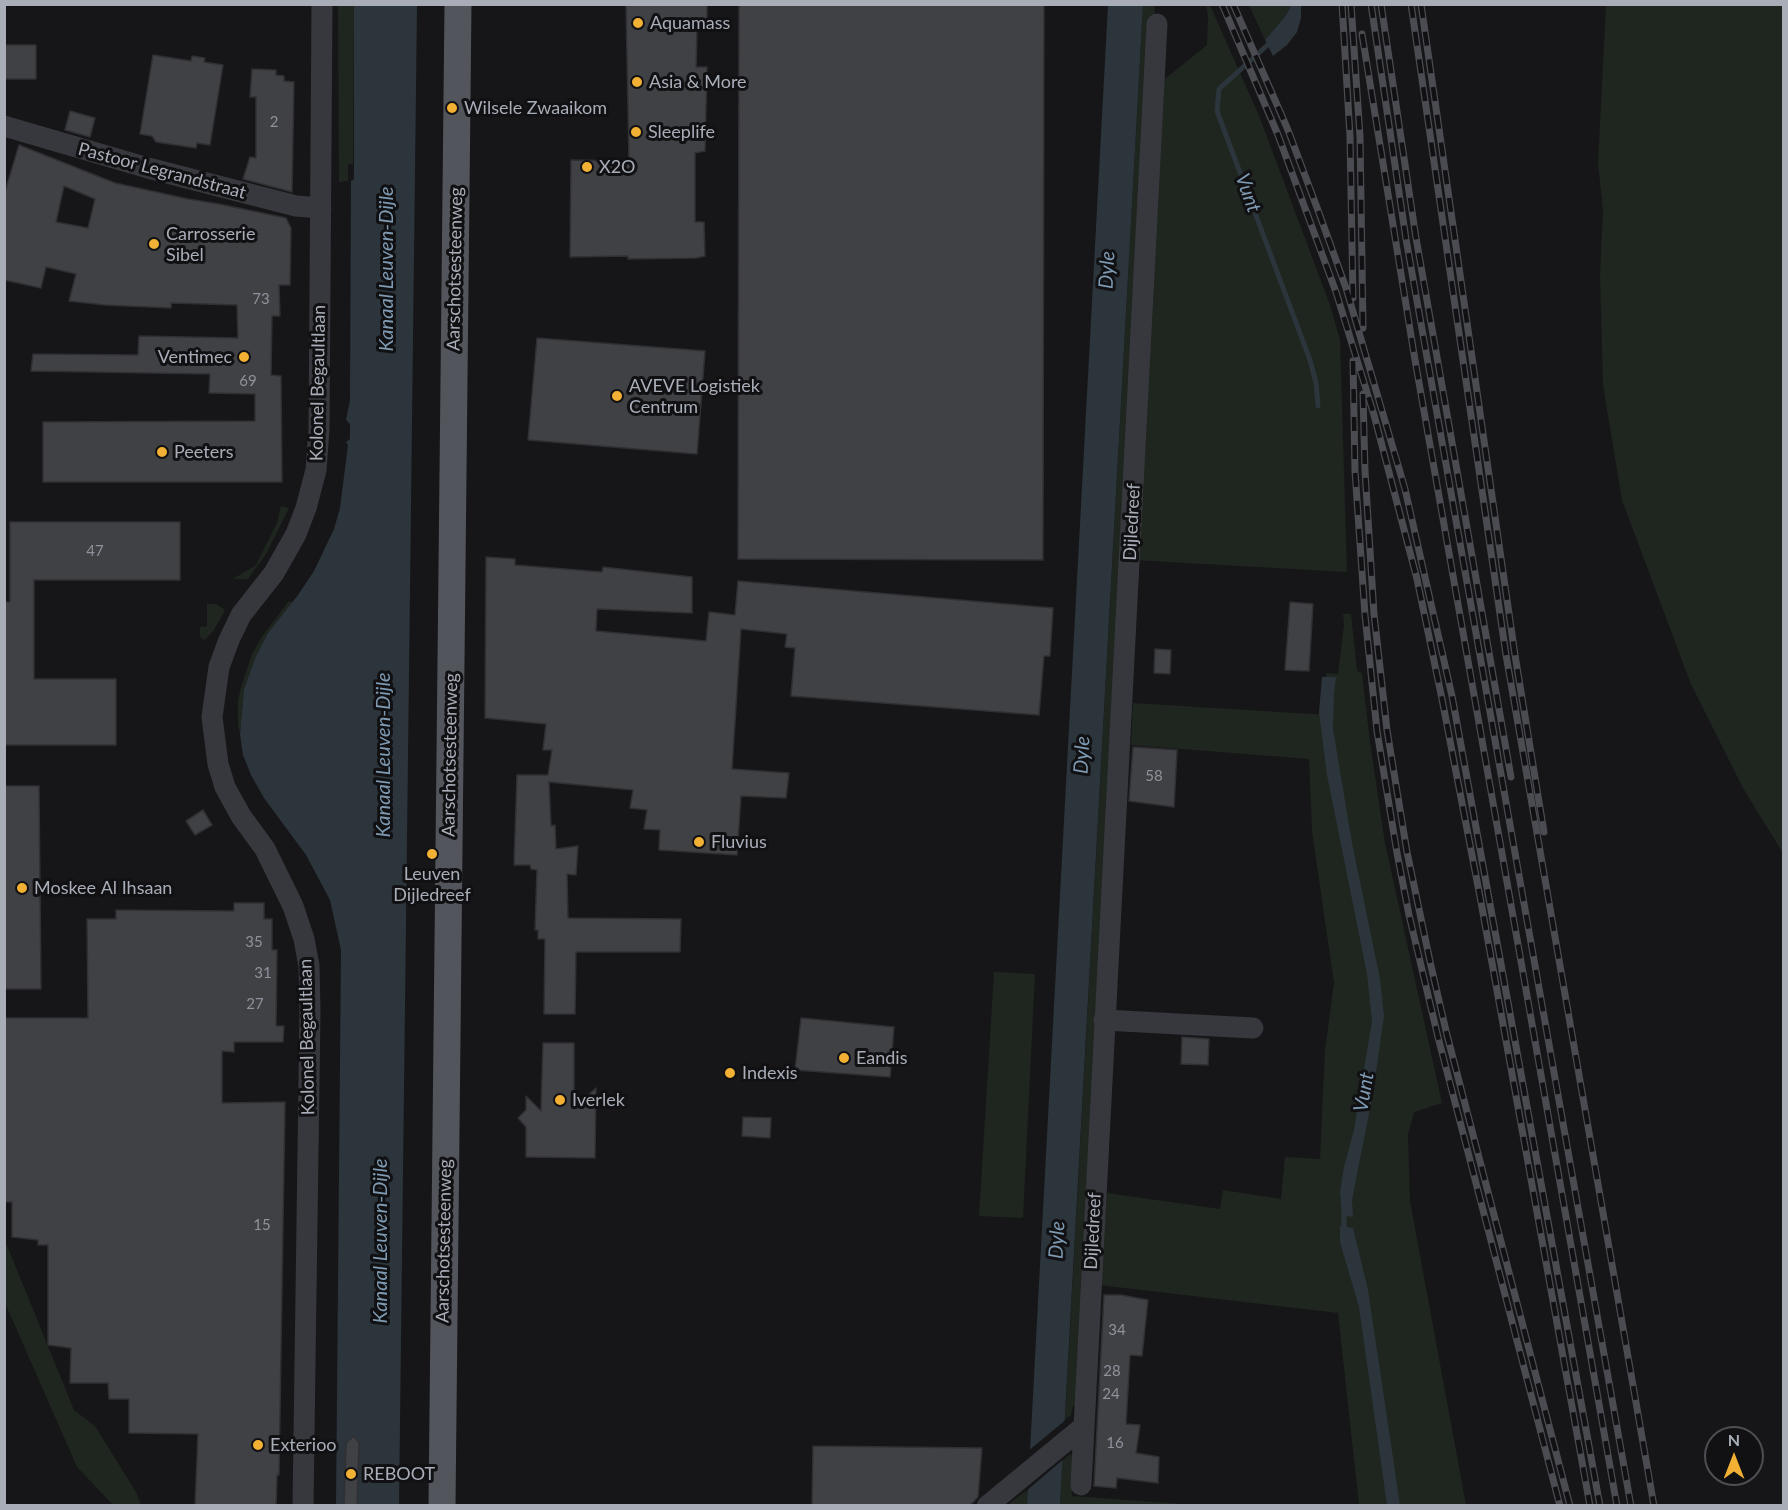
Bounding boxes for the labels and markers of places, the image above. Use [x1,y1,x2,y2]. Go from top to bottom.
place label: Aquamass [650,12,730,34]
marker: Aquamass [631,16,645,30]
place label: Asia & More [649,71,747,93]
marker: Asia & More [630,75,644,89]
place label: Wilsele Zwaaikom [464,97,607,119]
marker: Wilsele Zwaaikom [445,101,459,115]
place label: Sleeplife [648,121,715,143]
marker: Sleeplife [629,125,643,139]
place label: X2O [599,156,636,178]
marker: X2O [580,160,594,174]
place label: Carrosserie Sibel [166,223,255,266]
marker: Carrosserie Sibel [147,237,161,251]
place label: Ventimec [158,346,232,368]
marker: Ventimec [237,350,251,364]
place label: AVEVE Logistiek Centrum [629,375,760,418]
marker: AVEVE Logistiek Centrum [610,389,624,403]
place label: Peeters [174,441,233,463]
marker: Peeters [155,445,169,459]
place label: Fluvius [711,831,767,853]
marker: Fluvius [692,835,706,849]
marker: Leuven Dijledreef [425,847,439,861]
place label: Leuven Dijledreef [393,863,471,906]
place label: Moskee Al Ihsaan [34,877,172,899]
marker: Moskee Al Ihsaan [15,881,29,895]
place label: Eandis [856,1047,907,1069]
marker: Eandis [837,1051,851,1065]
place label: Indexis [742,1062,797,1084]
marker: Indexis [723,1066,737,1080]
place label: Iverlek [572,1089,625,1111]
marker: Iverlek [553,1093,567,1107]
place label: Exterioo [270,1434,337,1456]
marker: Exterioo [251,1438,265,1452]
place label: REBOOT [363,1463,435,1485]
marker: REBOOT [344,1467,358,1481]

